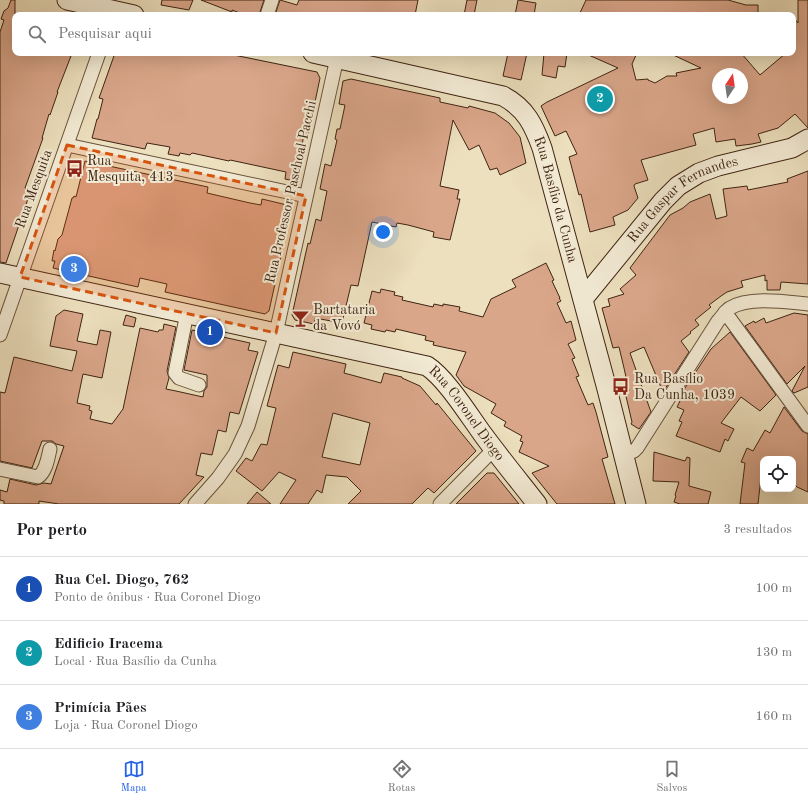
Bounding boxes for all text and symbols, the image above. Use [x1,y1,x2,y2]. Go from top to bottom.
search box [12,12,796,56]
icon: search [26,23,48,45]
text: Pesquisar aqui [58,27,152,42]
north arrow [712,68,748,104]
pin: 2 [587,84,613,114]
street label: Rua Professor Paschoal Pacchi [263,99,319,285]
street label: Rua Basílio da Cunha [531,134,580,264]
street label: Rua Mesquita [13,148,55,230]
place label: Rua Mesquita, 413 [87,154,174,184]
street label: Rua Gaspar Fernandes [625,154,739,245]
bus stop icon: Rua Mesquita, 413 [64,159,84,179]
your location [373,222,393,242]
pin: 3 [61,254,87,284]
place label: Bartataria da Vovó [313,303,375,333]
bar icon: Bartataria da Vovó [290,308,310,328]
pin: 1 [197,317,223,347]
street label: Rua Coronel Diogo [426,363,507,463]
place label: Rua Basílio Da Cunha, 1039 [634,372,735,402]
bus stop icon: Rua Basílio Da Cunha, 1039 [611,377,631,397]
map controls [760,456,796,492]
button: locate [760,456,796,492]
text: Por perto [16,522,87,539]
text: 3 resultados [724,523,792,536]
text: Rua Cel. Diogo, 762 [54,573,189,588]
text: 1 [25,582,33,595]
text: 100 m [755,582,792,595]
text: Ponto de ônibus · Rua Coronel Diogo [54,591,261,604]
text: Edificio Iracema [54,637,163,652]
text: 2 [25,646,33,659]
text: 130 m [755,646,792,659]
text: Local · Rua Basílio da Cunha [54,655,217,668]
text: Primícia Pães [54,701,146,716]
text: 3 [25,710,33,723]
text: 160 m [755,710,792,723]
text: Loja · Rua Coronel Diogo [54,719,198,732]
tab: Mapa [121,758,146,796]
tab: Rotas [388,758,415,796]
tab: Salvos [657,758,687,796]

